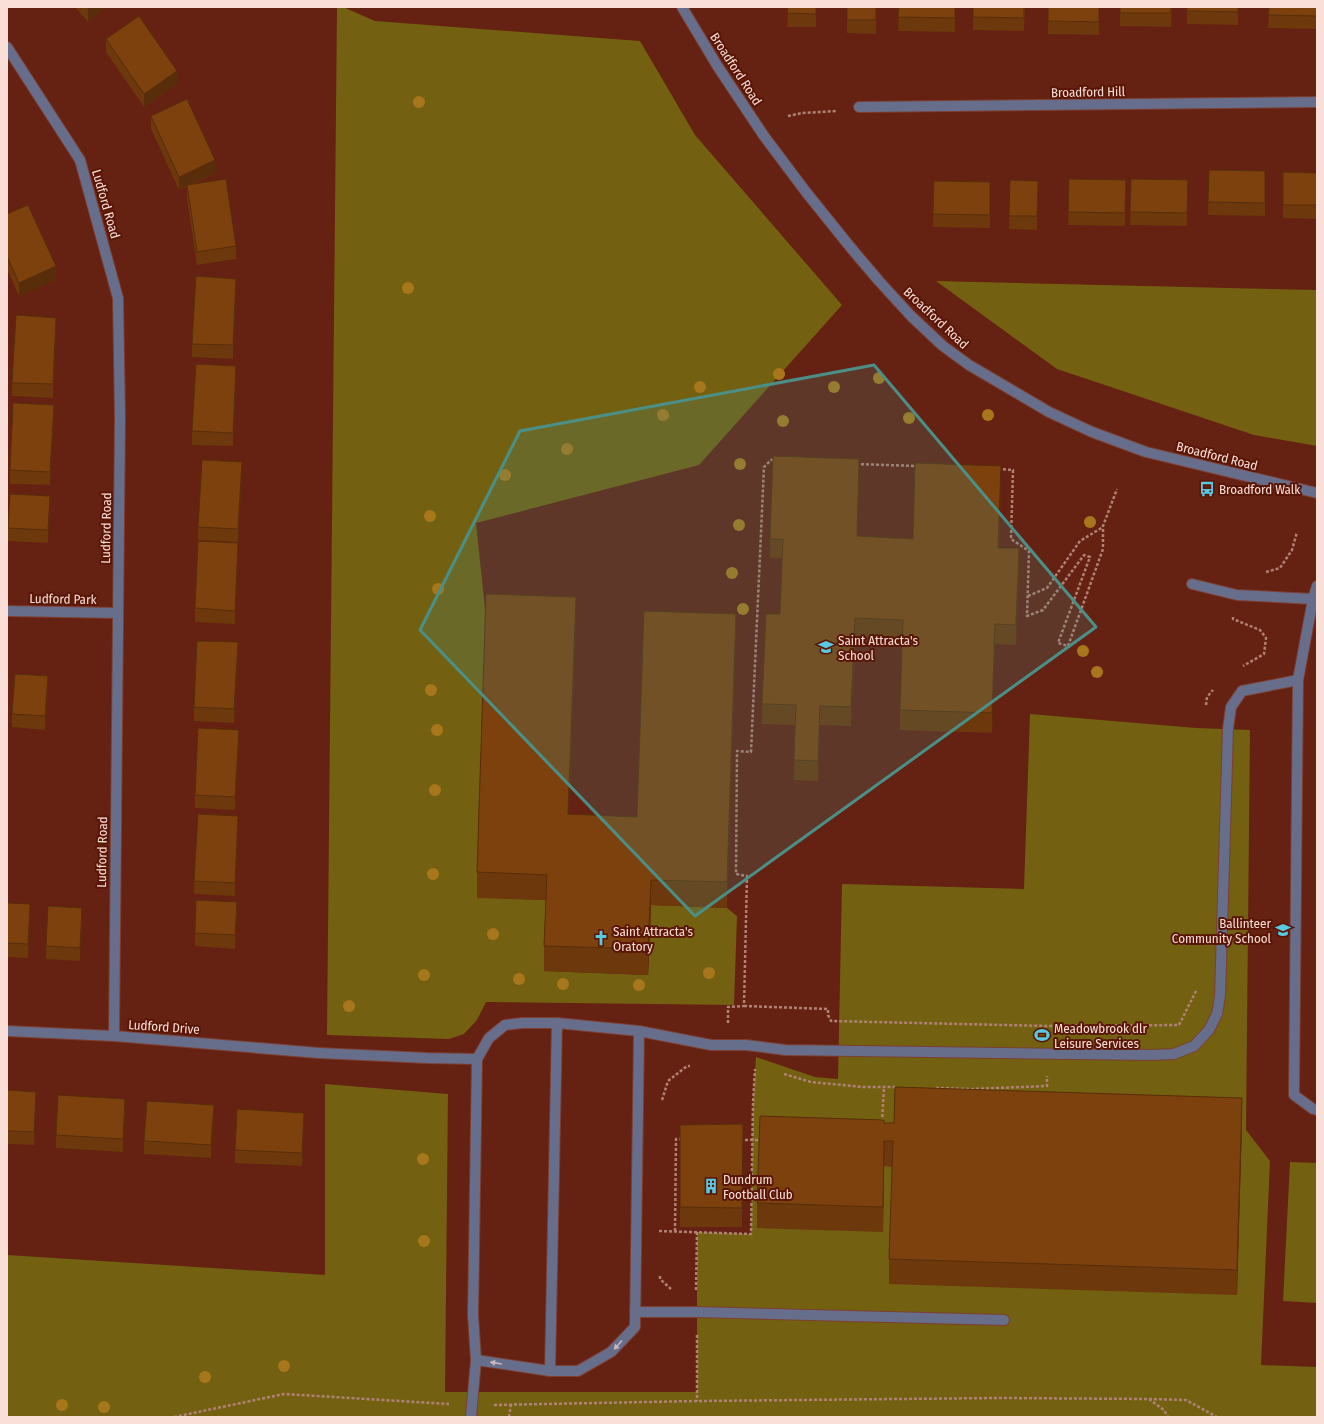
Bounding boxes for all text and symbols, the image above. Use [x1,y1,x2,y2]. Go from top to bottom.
street label: Broadford Road [707,30,765,108]
street label: Broadford Hill [1051,84,1126,100]
street label: Ludford Road [89,168,123,240]
street label: Broadford Road [900,284,972,352]
street label: Broadford Road [1175,439,1259,473]
bus stop icon: Broadford Walk [1198,480,1216,498]
place label: Broadford Walk [1219,482,1301,497]
street label: Ludford Road [98,492,114,564]
street label: Ludford Park [29,591,98,607]
place label: Saint Attracta's School [838,633,919,663]
school or university icon: Saint Attracta's School [817,638,835,656]
street label: Ludford Road [94,816,110,888]
place label: Ballinteer Community School [1172,916,1272,946]
school or university icon: Ballinteer Community School [1274,921,1292,939]
place label: Saint Attracta's Oratory [613,924,694,954]
church icon: Saint Attracta's Oratory [592,929,610,947]
street label: Ludford Drive [128,1017,200,1037]
place label: Meadowbrook dlr Leisure Services [1054,1021,1148,1051]
sports icon: Meadowbrook dlr Leisure Services [1033,1026,1051,1044]
place label: Dundrum Football Club [723,1172,793,1202]
building icon: Dundrum Football Club [702,1177,720,1195]
one-way arrow [613,1340,623,1350]
one-way arrow [490,1360,503,1366]

